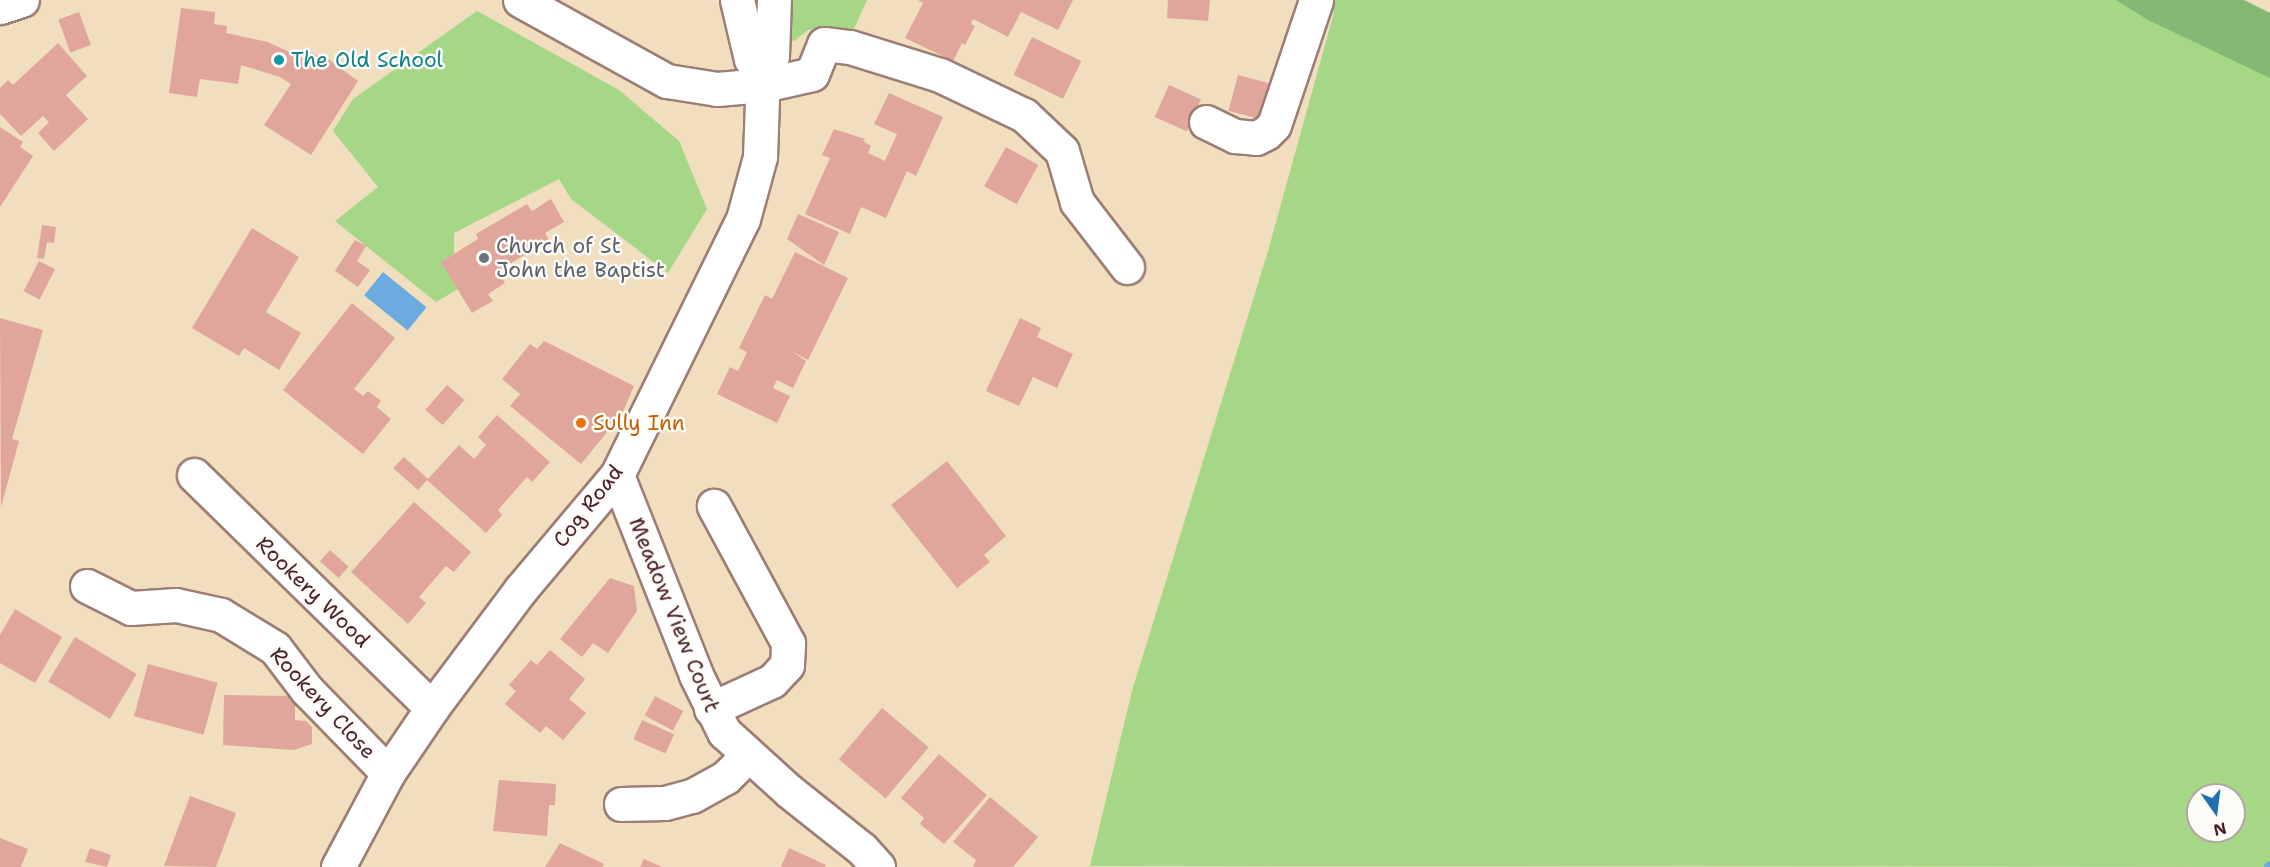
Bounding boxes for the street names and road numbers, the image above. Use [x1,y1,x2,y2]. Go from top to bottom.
street label: Cog Road [548,460,628,552]
street label: Meadow View Court [623,514,725,716]
street label: Rookery Wood [251,531,375,653]
street label: Rookery Close [265,642,381,764]

